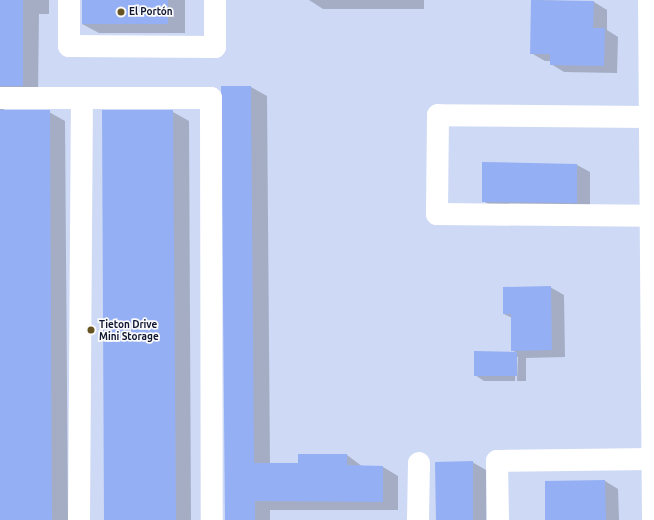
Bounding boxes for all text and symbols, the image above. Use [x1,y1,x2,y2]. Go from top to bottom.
place label: El Portón [129,6,173,18]
marker: El Portón [116,7,126,17]
place label: Tieton Drive Mini Storage [99,318,159,342]
marker: Tieton Drive Mini Storage [86,325,96,335]

